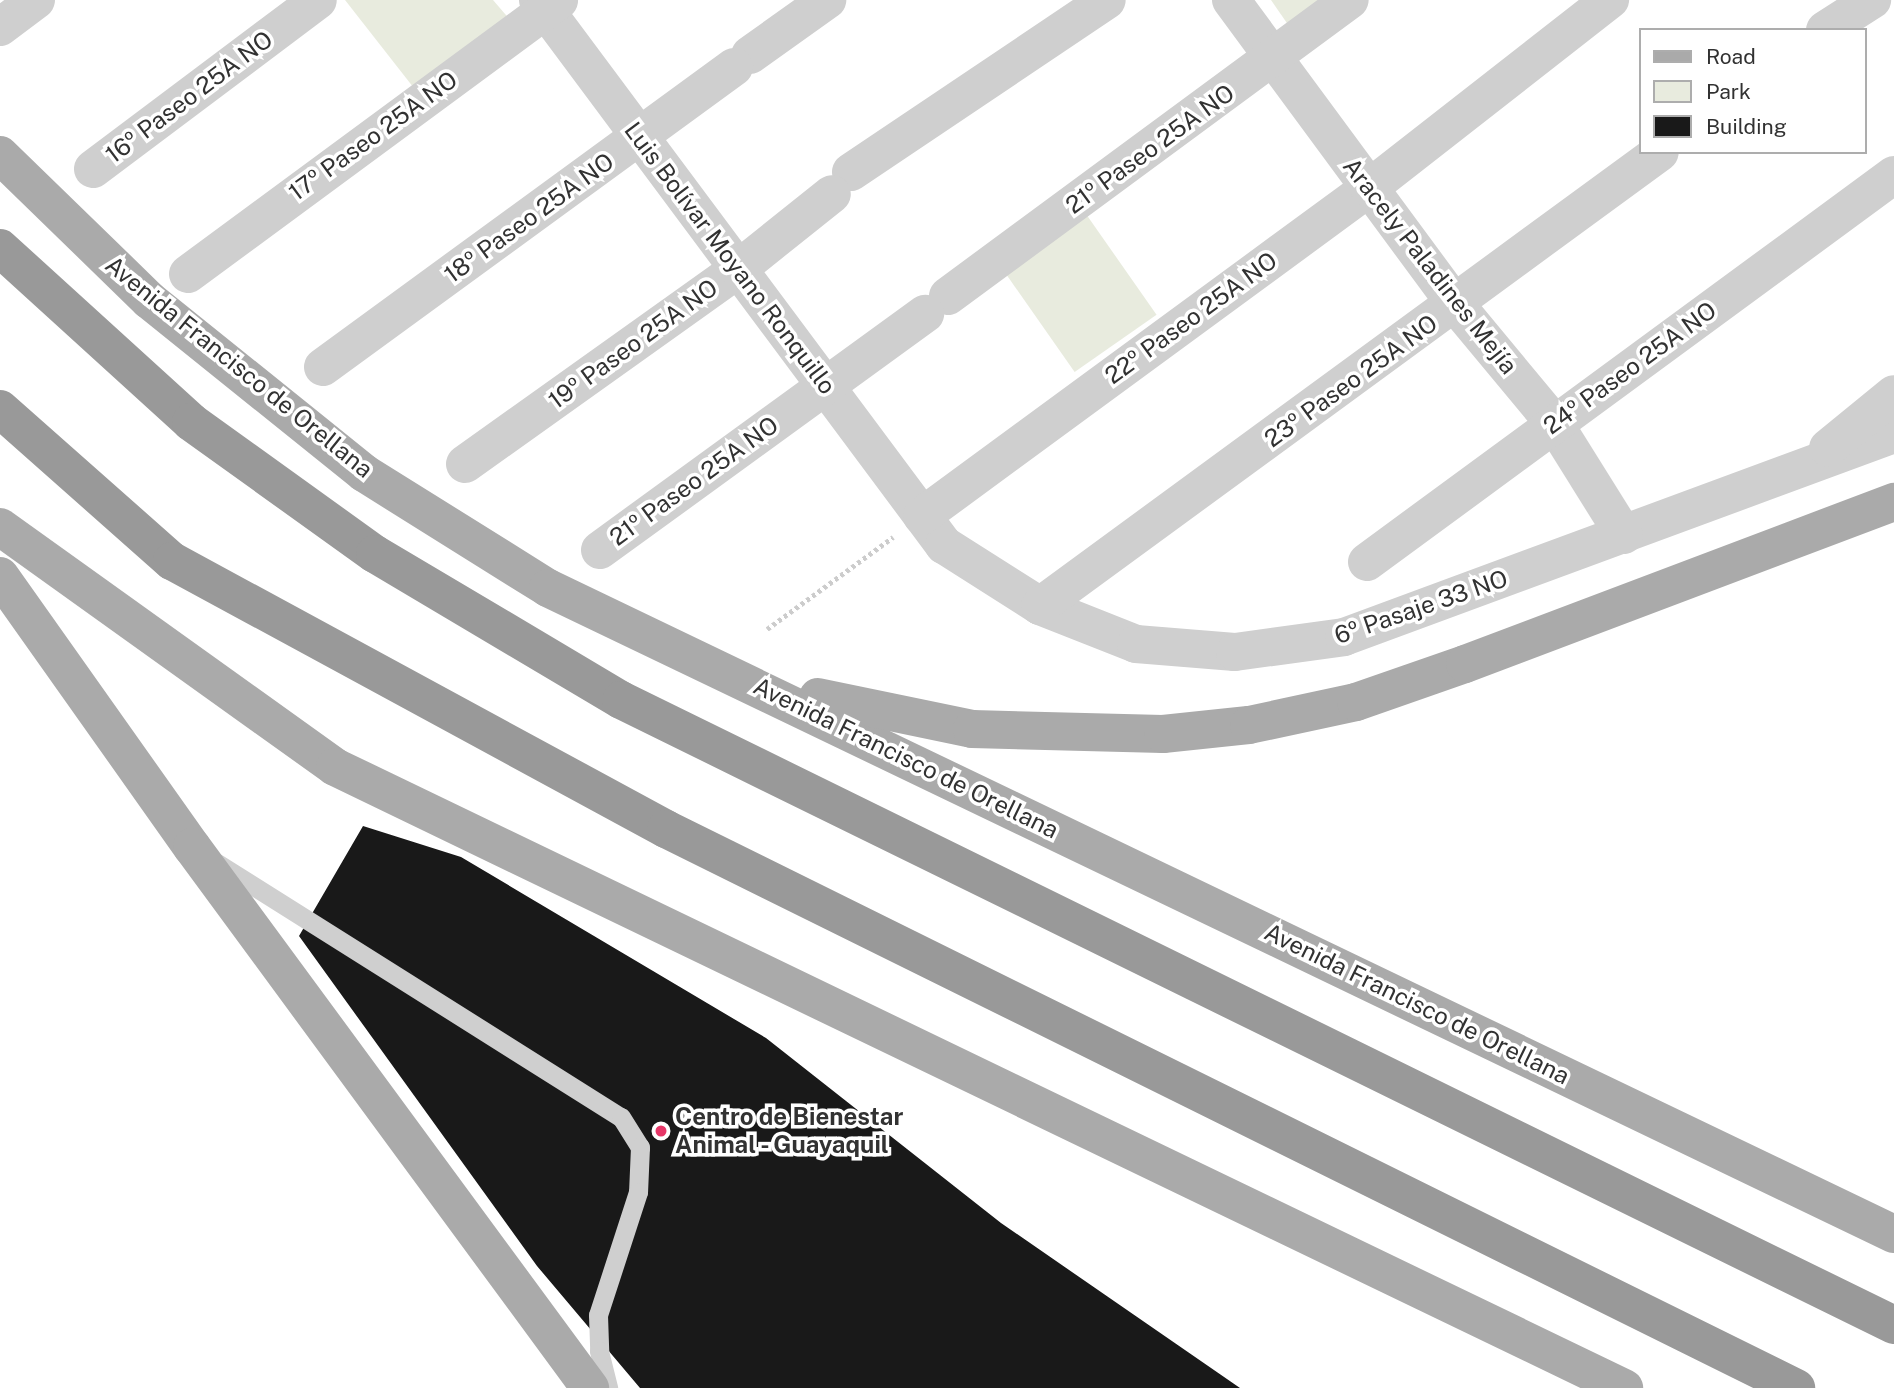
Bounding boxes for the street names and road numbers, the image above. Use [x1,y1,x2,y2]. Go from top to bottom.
street label: 16º Paseo 25A NO [100,25,278,169]
street label: 17º Paseo 25A NO [283,65,463,207]
street label: 21º Paseo 25A NO [1060,78,1240,220]
street label: Luis Bolívar Moyano Ronquillo [618,116,842,400]
street label: 18º Paseo 25A NO [439,147,619,289]
street label: Aracely Paladines Mejía [1337,152,1523,380]
street label: 22º Paseo 25A NO [1099,246,1283,390]
street label: Avenida Francisco de Orellana [99,250,379,484]
street label: 19º Paseo 25A NO [543,273,723,415]
street label: 24º Paseo 25A NO [1538,296,1722,440]
street label: 23º Paseo 25A NO [1259,309,1443,453]
street label: 21º Paseo 25A NO [604,410,784,552]
street label: 6º Pasaje 33 NO [1330,564,1512,650]
street label: Avenida Francisco de Orellana [749,671,1063,845]
street label: Avenida Francisco de Orellana [1260,917,1574,1091]

